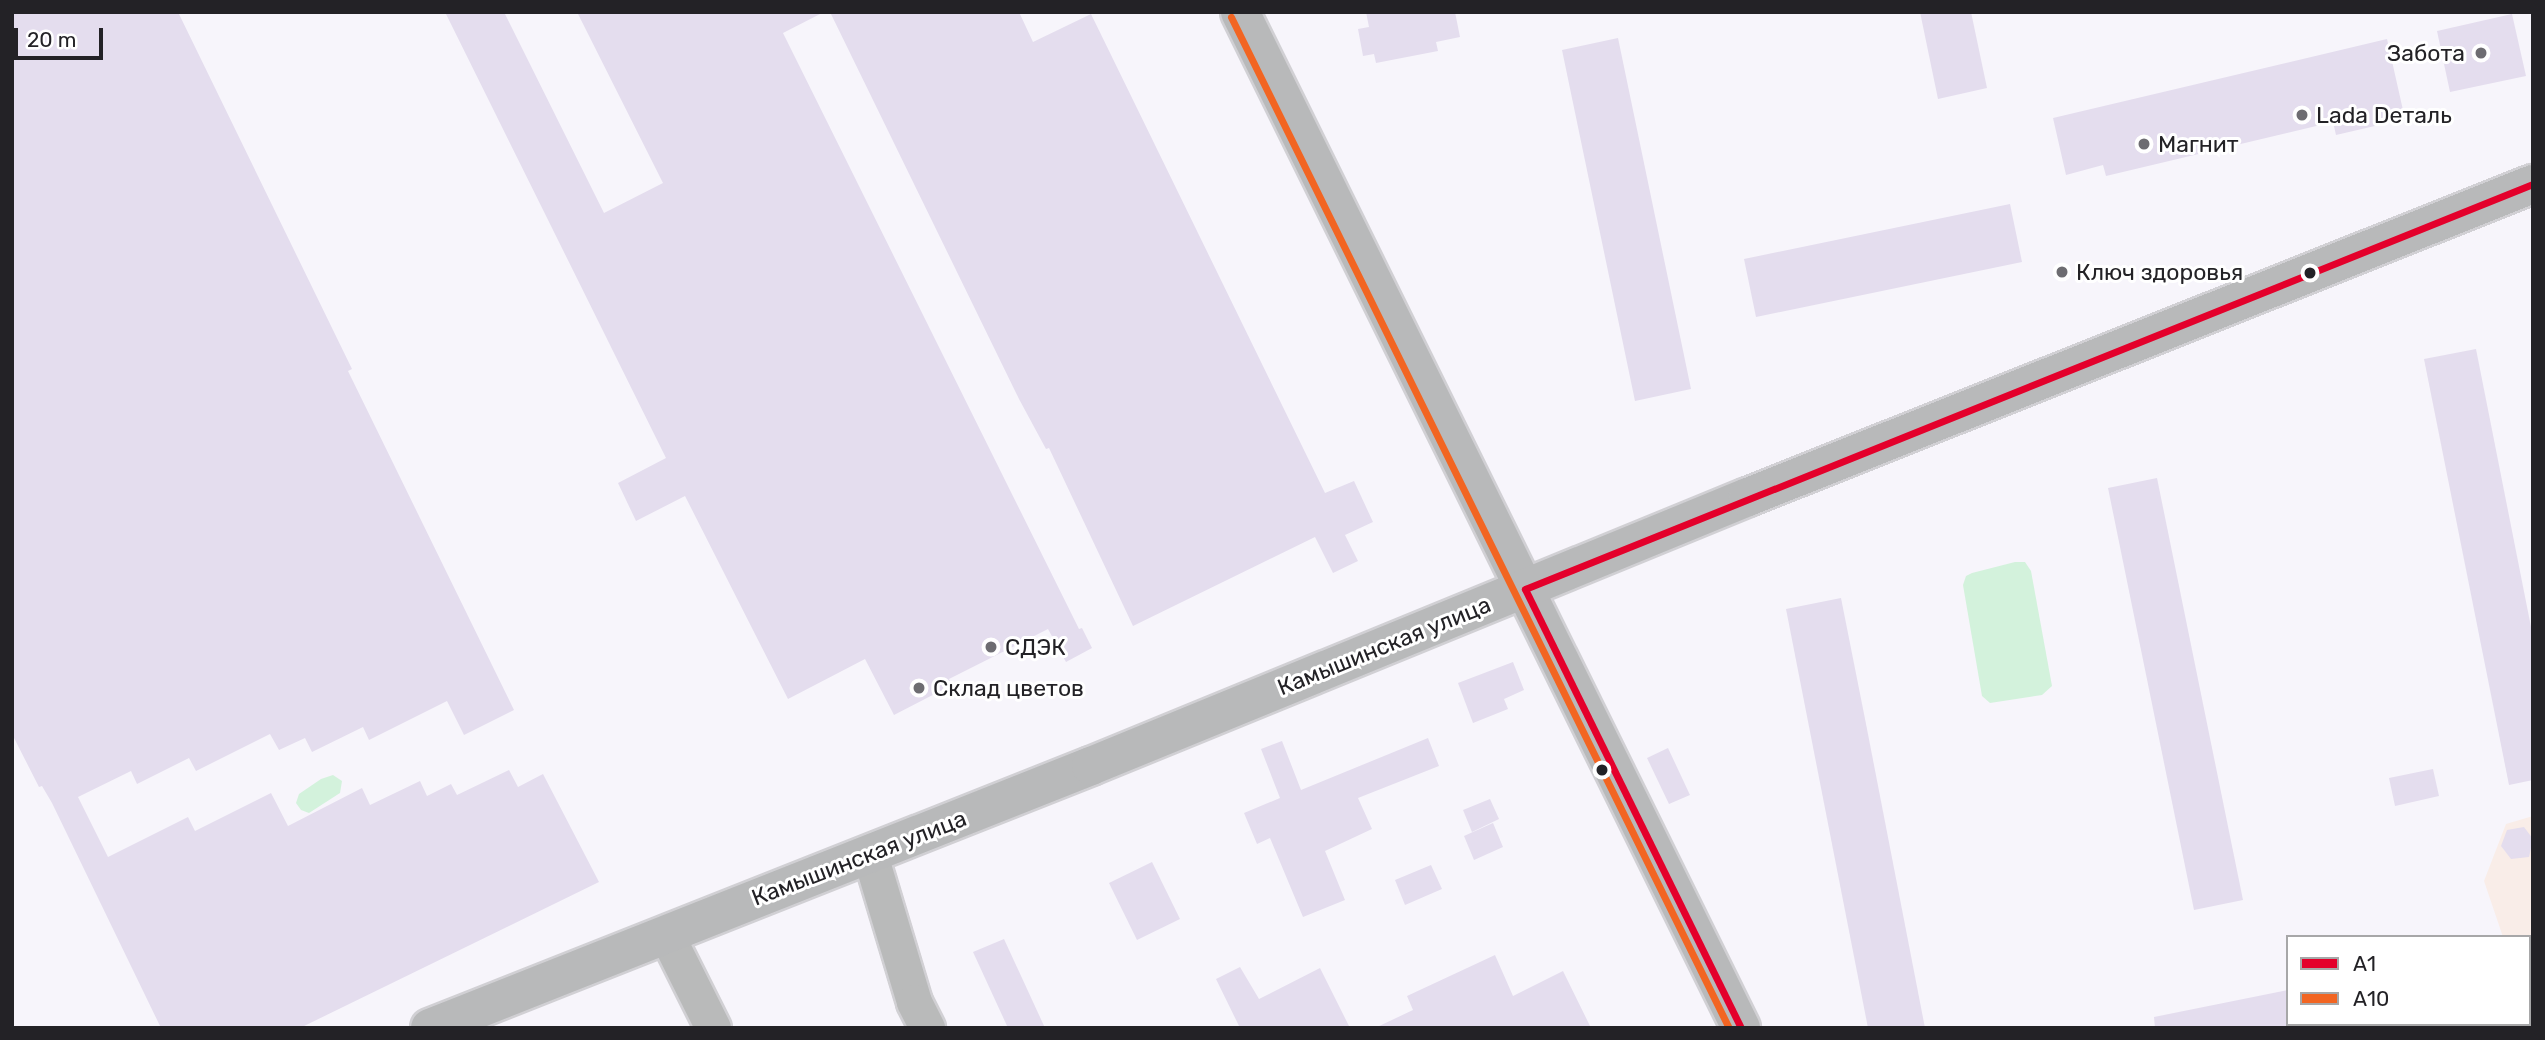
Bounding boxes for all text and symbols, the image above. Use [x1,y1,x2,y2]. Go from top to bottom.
scale bar [18,14,107,58]
text: 20 m [27,27,76,52]
place label: Забота [2387,39,2465,67]
marker: Забота [2471,43,2491,63]
place label: Lada Dеталь [2316,101,2452,129]
marker: Lada Dеталь [2294,107,2310,123]
place label: Магнит [2158,130,2239,158]
marker: Магнит [2136,136,2152,152]
place label: Ключ здоровья [2076,258,2243,286]
marker: Ключ здоровья [2054,264,2070,280]
unlabelled marker [2303,266,2317,280]
street label: Камышинская улица [1273,591,1495,701]
place label: СДЭК [1005,633,1066,661]
marker: СДЭК [983,639,999,655]
place label: Склад цветов [933,674,1084,702]
marker: Склад цветов [911,680,927,696]
unlabelled marker [1595,763,1609,777]
street label: Камышинская улица [748,804,970,912]
legend [2286,935,2531,1026]
text: А1 [2353,951,2376,976]
text: А10 [2353,986,2389,1011]

